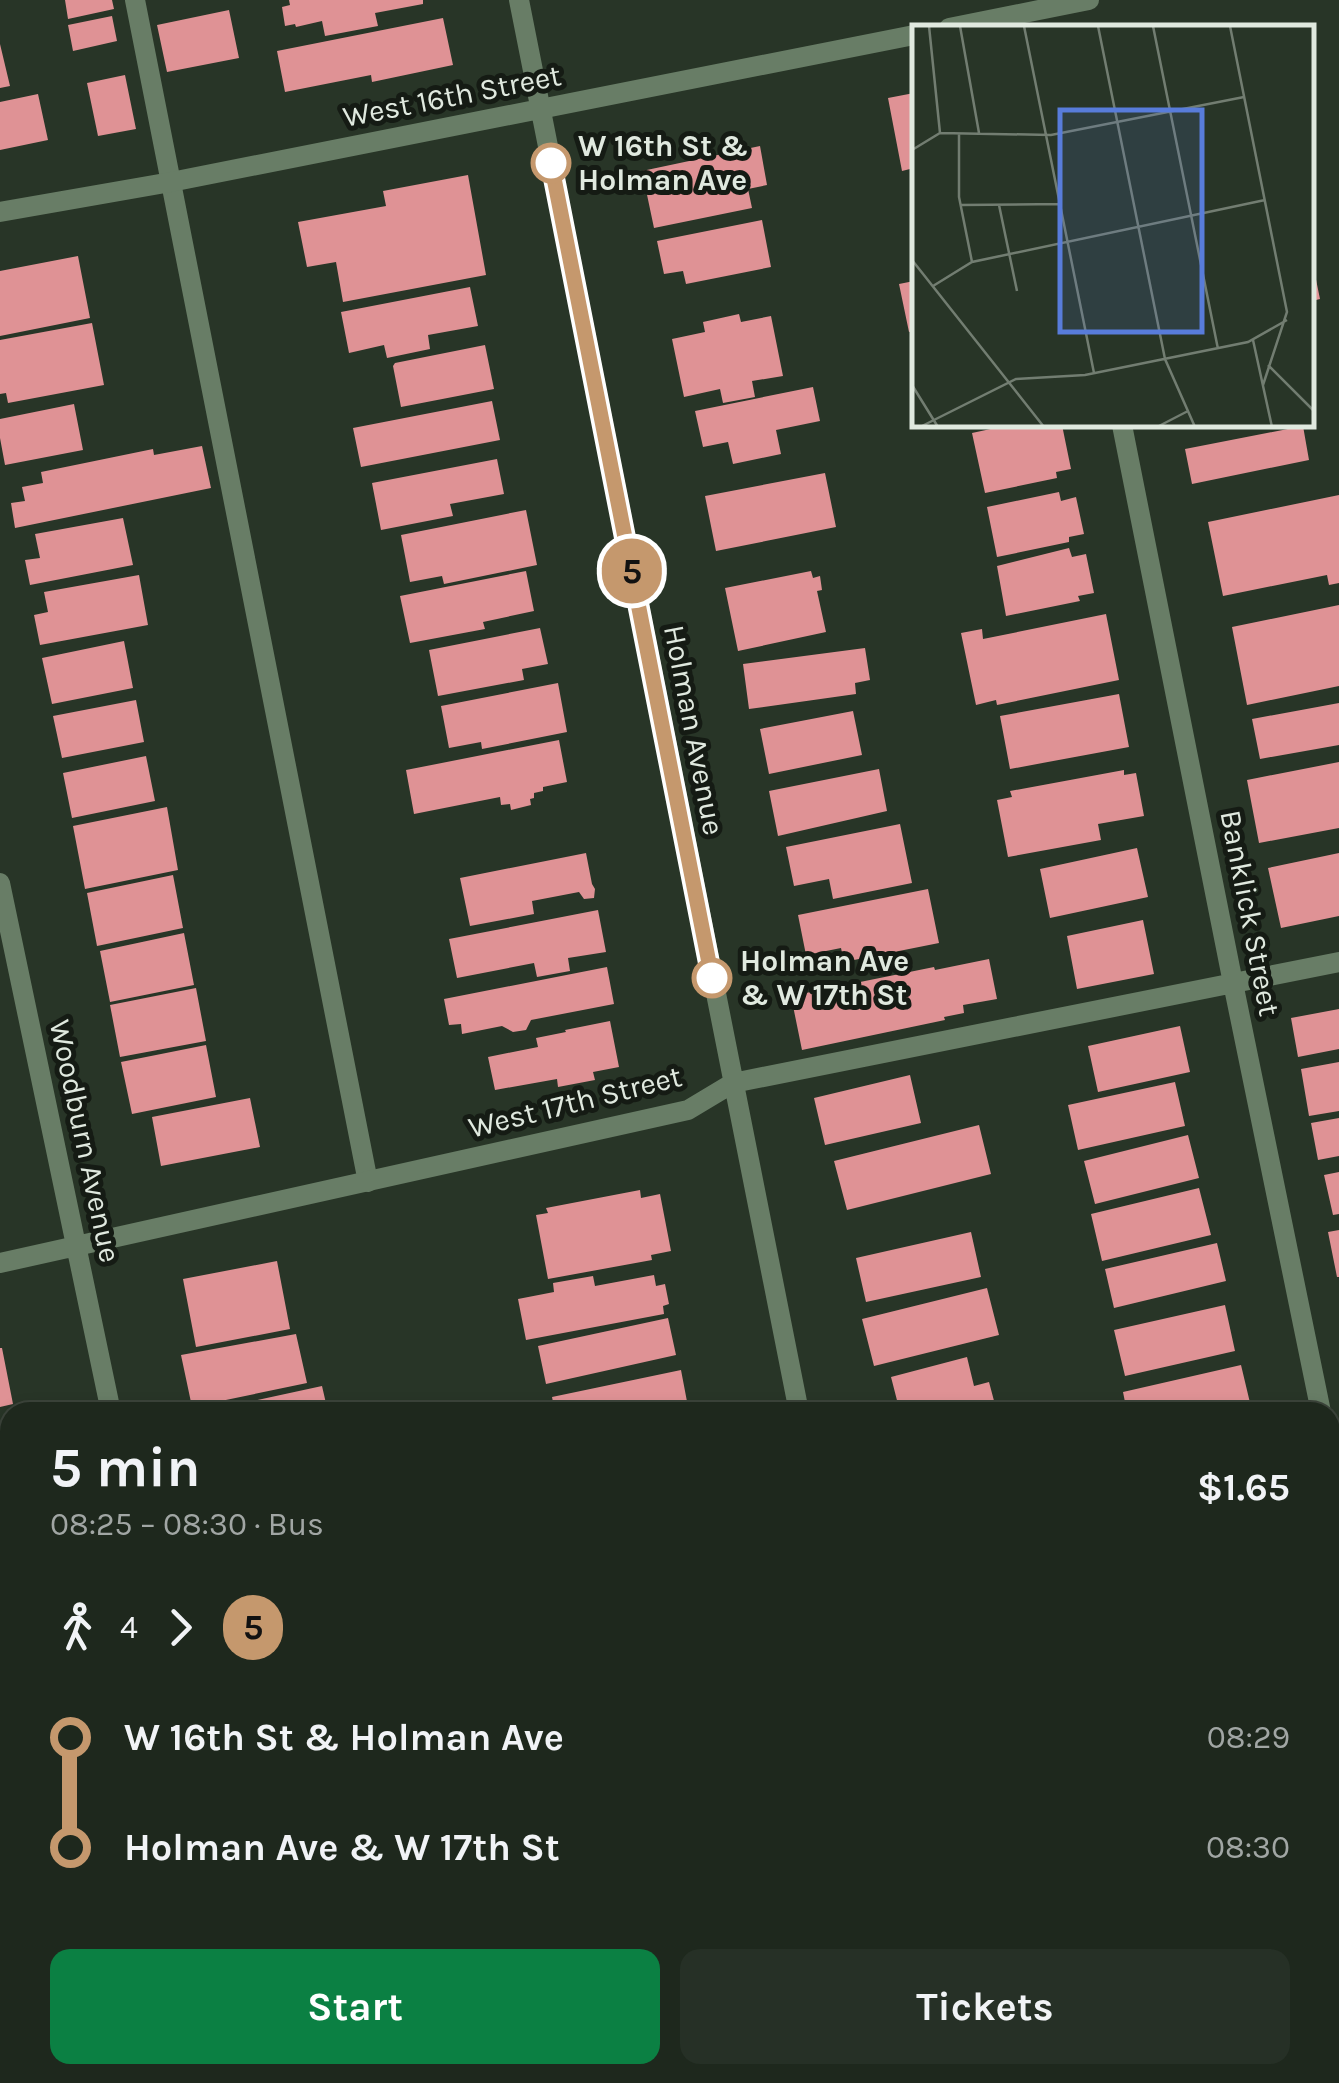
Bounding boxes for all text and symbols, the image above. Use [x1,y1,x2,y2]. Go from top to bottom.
inset map [912,25,1314,428]
street label: West 16th Street [340,57,564,135]
place label: W 16th St & Holman Ave [578,128,749,198]
marker: W 16th St & Holman Ave [532,144,570,182]
line badge: 5 [600,538,664,604]
text: 5 [622,551,642,592]
street label: Holman Avenue [656,622,732,838]
street label: Banklick Street [1212,807,1288,1019]
place label: Holman Ave & W 17th St [740,943,909,1013]
marker: Holman Ave & W 17th St [693,959,731,997]
street label: Woodburn Avenue [42,1016,128,1266]
street label: West 17th Street [465,1058,685,1146]
text: 5 min [50,1436,200,1500]
text: $1.65 [1197,1465,1290,1510]
text: 08:25 – 08:30 · Bus [50,1506,324,1543]
icon: walk [50,1600,105,1655]
icon: forward [153,1600,208,1655]
text: 5 [243,1607,263,1648]
text: 4 [120,1609,138,1646]
text: W 16th St & Holman Ave [124,1715,564,1760]
text: 08:29 [1207,1719,1290,1756]
text: Holman Ave & W 17th St [124,1825,560,1870]
text: 08:30 [1206,1829,1290,1866]
button: Start [50,1949,660,2064]
button: Tickets [680,1949,1290,2064]

